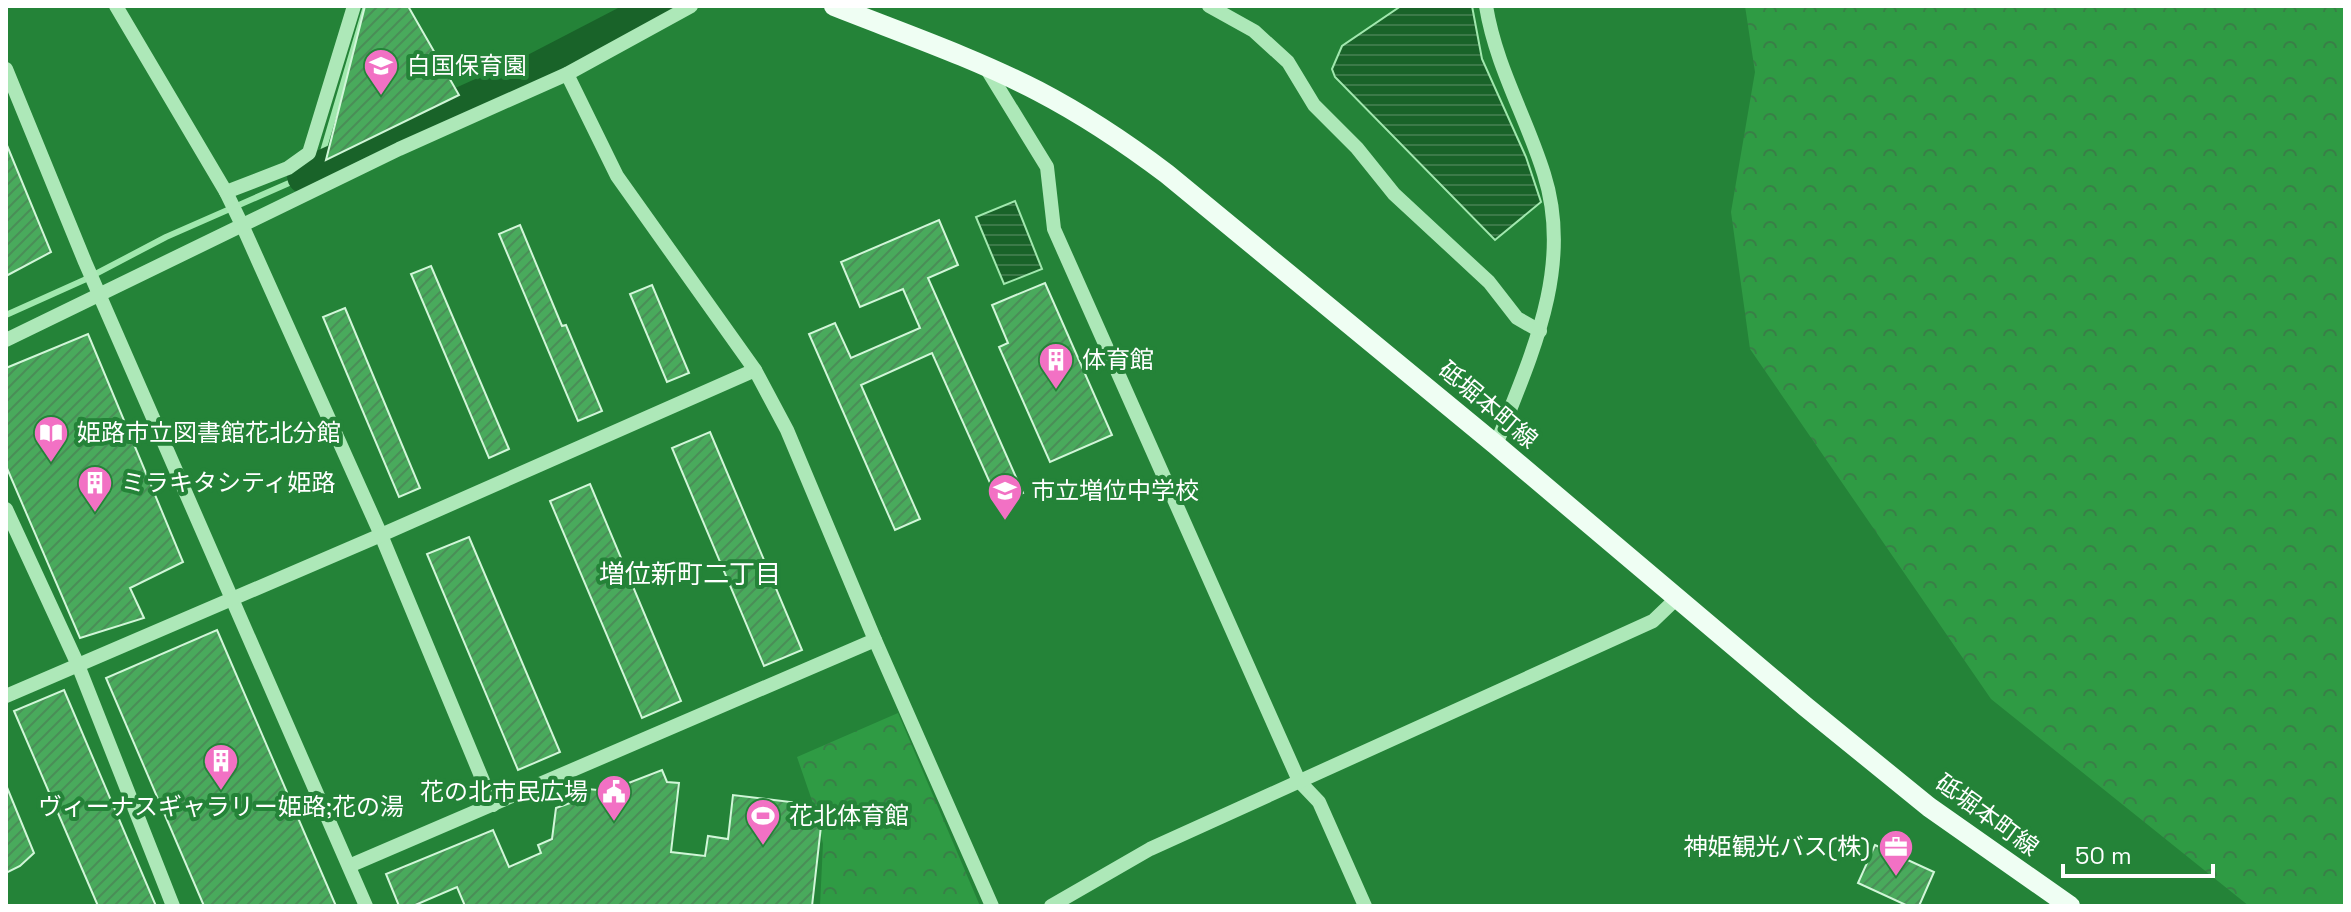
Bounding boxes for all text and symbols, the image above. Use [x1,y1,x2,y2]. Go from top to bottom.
school or university icon: 白国保育園 [362,47,400,97]
place label: 白国保育園 [407,50,527,81]
building icon: 体育館 [1037,341,1075,391]
place label: 体育館 [1082,344,1154,375]
street label: 砥堀本町線 [1432,354,1544,455]
library icon: 姫路市立図書館花北分館 [32,414,70,464]
place label: 姫路市立図書館花北分館 [77,417,341,448]
building icon: ミラキタシティ姫路 [76,464,114,514]
place label: ミラキタシティ姫路 [121,467,336,498]
school or university icon: 市立増位中学校 [986,472,1024,522]
place label: 市立増位中学校 [1031,475,1199,506]
district label: 増位新町二丁目 [599,557,781,591]
building icon: ヴィーナスギャラリー姫路;花の湯 [202,742,240,792]
street label: 砥堀本町線 [1930,767,2045,862]
public building icon: 花の北市民広場 [595,773,633,823]
place label: 花の北市民広場 [420,776,588,807]
place label: ヴィーナスギャラリー姫路;花の湯 [38,791,404,822]
sports icon: 花北体育館 [744,797,782,847]
place label: 花北体育館 [789,800,909,831]
office icon: 神姫観光バス(株) [1877,828,1915,878]
scale bar [2063,828,2213,878]
place label: 神姫観光バス(株) [1684,831,1870,862]
text: 50 m [2075,840,2132,871]

